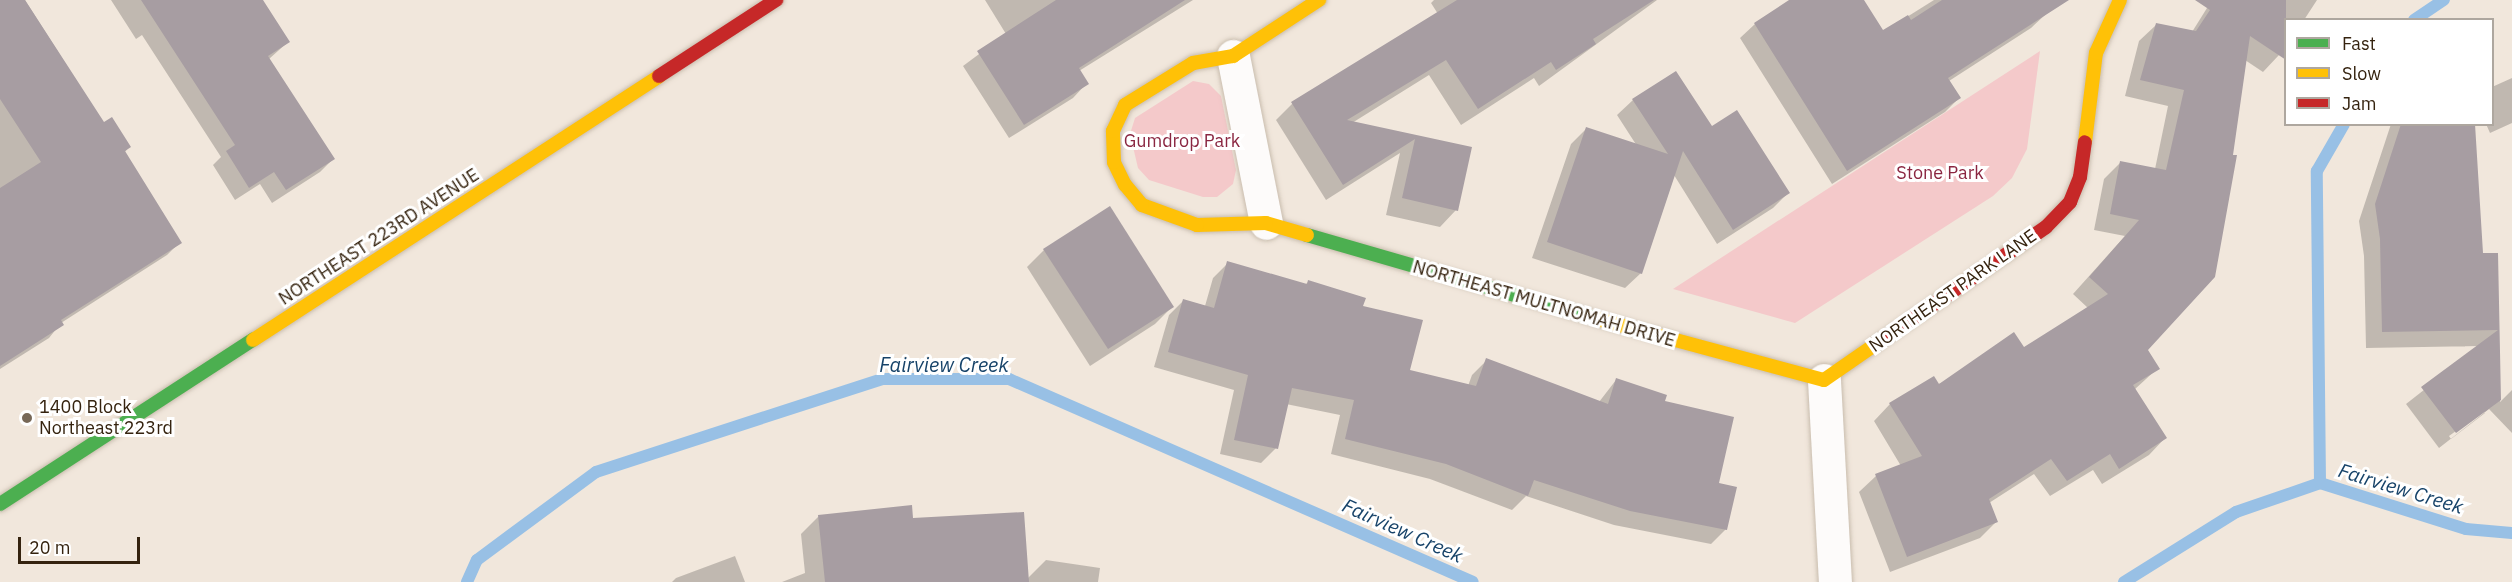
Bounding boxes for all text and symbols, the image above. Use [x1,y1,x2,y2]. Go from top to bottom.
legend [2284,18,2494,126]
text: Fast [2342,32,2376,55]
text: Slow [2342,62,2381,85]
text: Jam [2342,92,2377,115]
park label: Gumdrop Park [1124,130,1240,152]
park label: Stone Park [1896,162,1984,184]
street label: NORTHEAST 223RD AVENUE [275,164,483,310]
street label: NORTHEAST PARK LANE [1865,225,2041,357]
street label: NORTHEAST MULTNOMAH DRIVE [1410,256,1678,352]
water label: Fairview Creek [879,352,1009,376]
place label: 1400 Block Northeast 223rd [39,397,173,440]
marker: 1400 Block Northeast 223rd [20,411,34,425]
water label: Fairview Creek [2336,458,2466,518]
water label: Fairview Creek [1339,493,1467,567]
scale bar [21,525,142,563]
text: 20 m [29,536,71,559]

